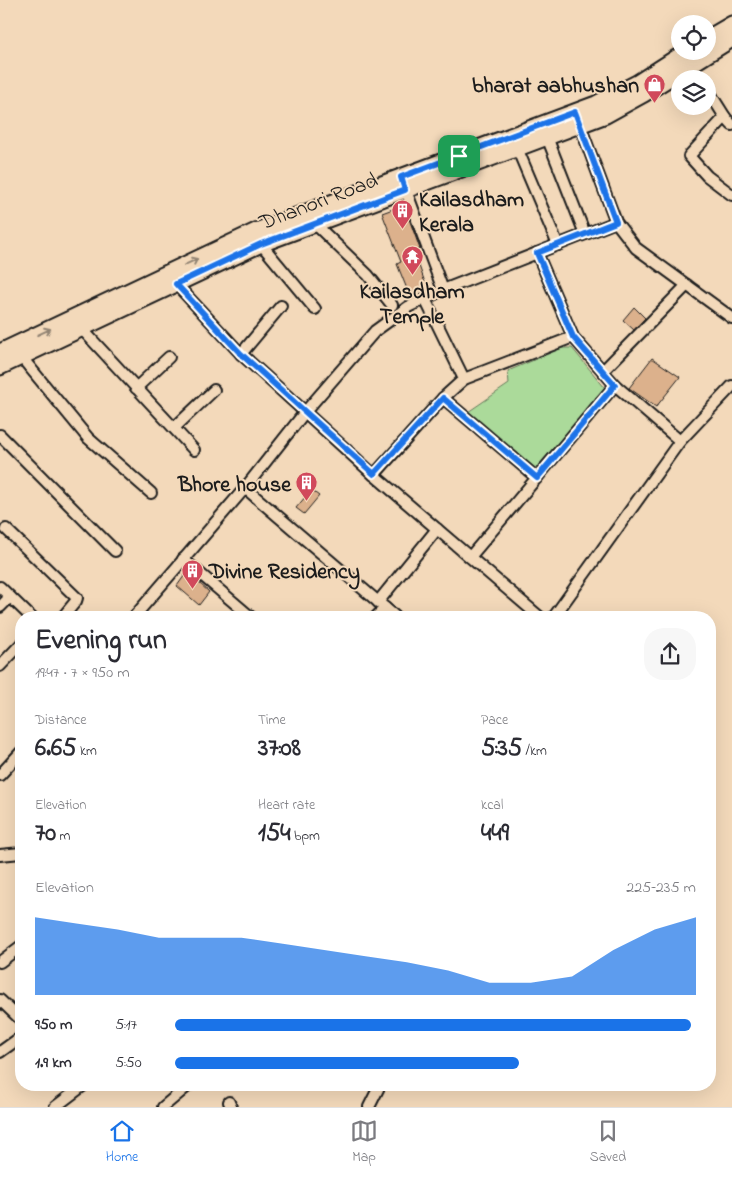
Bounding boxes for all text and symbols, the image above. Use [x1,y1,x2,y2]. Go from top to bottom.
map controls [671,15,716,115]
button: locate [671,15,716,60]
button: layers [671,70,716,115]
place label: bharat aabhushan [472,71,639,103]
shop icon: bharat aabhushan [643,72,667,103]
pin [438,135,480,177]
icon: arrive [445,142,473,170]
street label: Dhanori Road [254,165,383,240]
place label: Kailasdham Kerala [419,185,524,242]
building icon: Kailasdham Kerala [391,199,415,230]
temple icon: Kailasdham Temple [400,245,424,276]
one-way arrow [183,257,198,266]
place label: Kailasdham Temple [359,277,465,334]
one-way arrow [36,326,51,336]
place label: Bhore house [177,470,292,502]
building icon: Bhore house [295,471,319,502]
place label: Divine Residency [208,557,360,590]
building icon: Divine Residency [181,558,205,589]
text: Evening run [35,621,167,662]
button: share [644,628,696,680]
text: 19:47 · 7 × 950 m [35,661,130,685]
text: Distance [35,710,87,731]
text: Time [258,710,286,731]
text: Pace [481,710,508,731]
text: 6.65 [35,731,76,767]
text: 37:08 [258,731,301,767]
text: 5:35 [481,731,522,767]
text: km [76,741,97,762]
text: /km [522,741,547,762]
text: Elevation [35,795,86,816]
text: Heart rate [258,795,315,816]
text: kcal [481,795,503,816]
text: 70 [35,816,56,852]
text: 154 [258,816,291,852]
text: 449 [481,816,509,852]
text: m [56,826,70,847]
text: bpm [291,826,320,847]
text: Elevation [35,876,94,900]
text: 225–235 m [626,876,696,900]
text: 950 m [35,1013,72,1037]
text: 5:17 [115,1013,137,1037]
text: 1.9 km [35,1051,72,1075]
text: 5:50 [115,1051,142,1075]
tab: Home [106,1117,138,1168]
tab: Map [350,1117,378,1168]
tab: Saved [590,1117,626,1168]

